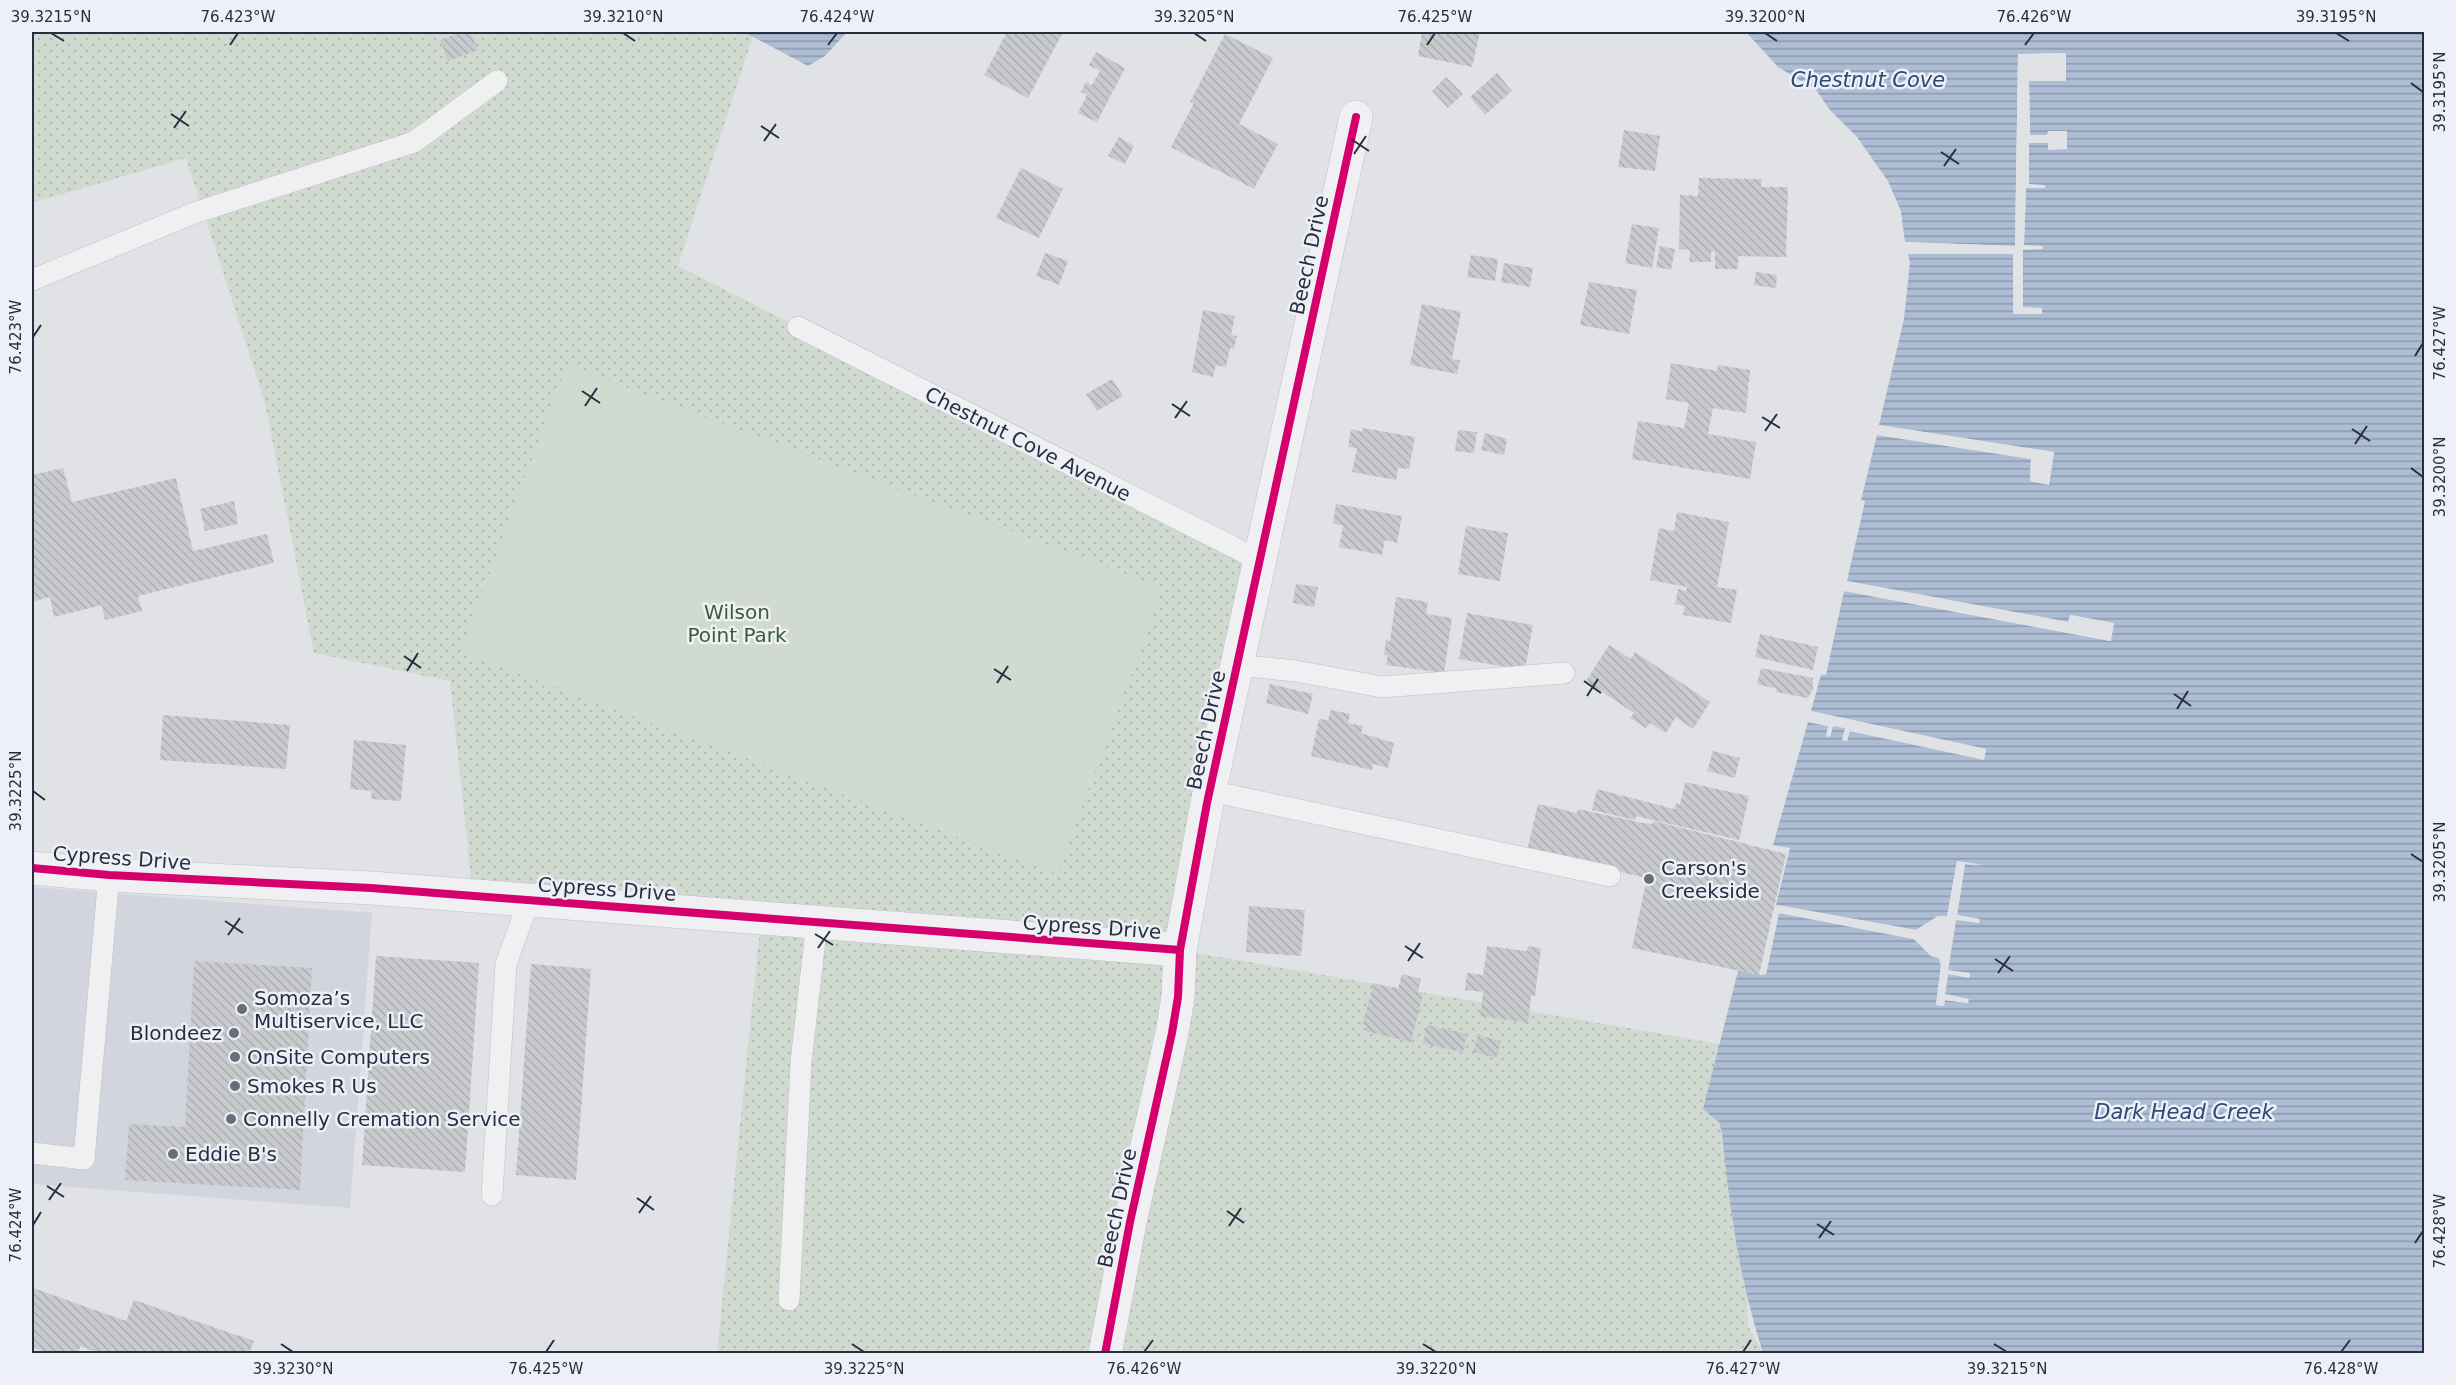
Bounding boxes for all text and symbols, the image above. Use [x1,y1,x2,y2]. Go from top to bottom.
text: 39.3215°N [11,8,91,26]
text: 76.423°W [201,8,276,26]
text: 39.3210°N [583,8,663,26]
text: 76.424°W [800,8,875,26]
text: 39.3205°N [1154,8,1234,26]
text: 76.425°W [1398,8,1473,26]
text: 39.3200°N [1725,8,1805,26]
text: 76.426°W [1997,8,2072,26]
text: 39.3195°N [2296,8,2376,26]
text: 39.3195°N [2431,52,2449,132]
water label: Chestnut Cove [1791,68,1945,92]
street label: Beech Drive [1285,193,1333,317]
text: 76.423°W [7,299,25,374]
text: 76.427°W [2431,305,2449,380]
street label: Chestnut Cove Avenue [921,382,1135,506]
text: 39.3200°N [2431,437,2449,517]
park label: Wilson Point Park [687,600,787,647]
street label: Beech Drive [1182,668,1230,792]
text: 39.3225°N [7,751,25,831]
text: 39.3205°N [2431,822,2449,902]
street label: Cypress Drive [52,841,192,875]
place label: Carson's Creekside [1661,856,1760,903]
street label: Cypress Drive [537,872,677,906]
marker: Carson's Creekside [1642,872,1656,886]
street label: Cypress Drive [1022,910,1162,944]
place label: Somoza’s Multiservice, LLC [254,986,424,1033]
marker: Somoza’s Multiservice, LLC [235,1002,249,1016]
place label: Blondeez [130,1021,222,1045]
marker: Blondeez [227,1026,241,1040]
place label: OnSite Computers [247,1045,430,1069]
marker: OnSite Computers [228,1050,242,1064]
place label: Smokes R Us [247,1074,377,1098]
marker: Smokes R Us [228,1079,242,1093]
water label: Dark Head Creek [2094,1100,2275,1124]
place label: Connelly Cremation Service [243,1107,521,1131]
marker: Connelly Cremation Service [224,1112,238,1126]
place label: Eddie B's [185,1142,277,1166]
street label: Beech Drive [1093,1146,1141,1270]
marker: Eddie B's [166,1147,180,1161]
text: 76.424°W [7,1187,25,1262]
text: 76.428°W [2431,1193,2449,1268]
text: 39.3230°N [253,1360,333,1378]
text: 76.425°W [509,1360,584,1378]
text: 39.3225°N [824,1360,904,1378]
text: 76.426°W [1107,1360,1182,1378]
text: 39.3220°N [1396,1360,1476,1378]
text: 76.427°W [1706,1360,1781,1378]
text: 39.3215°N [1967,1360,2047,1378]
text: 76.428°W [2304,1360,2379,1378]

